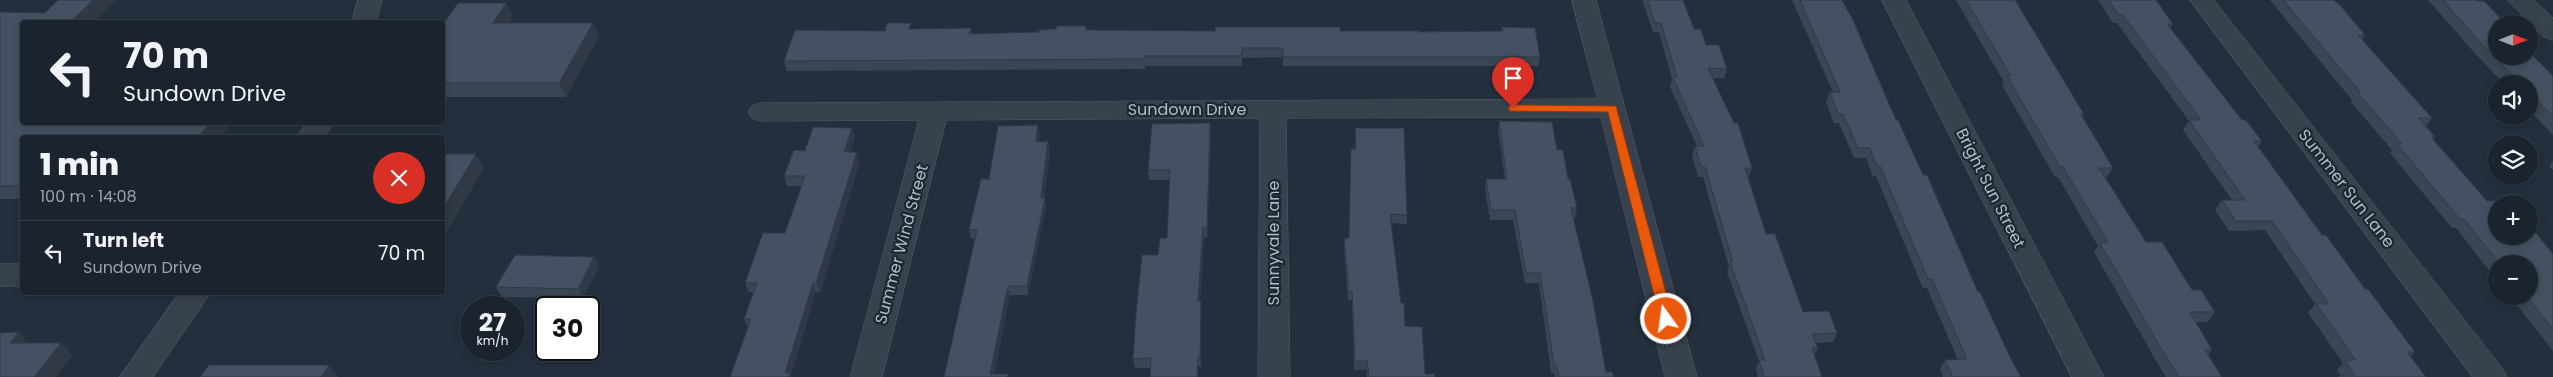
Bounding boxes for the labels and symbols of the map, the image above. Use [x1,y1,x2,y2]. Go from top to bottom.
north arrow [2488,15,2538,65]
pin [1492,57,1534,108]
street label: Sundown Drive [1128,98,1246,121]
street label: Bright Sun Street [1950,124,2031,252]
street label: Summer Sun Lane [2293,124,2400,252]
street label: Summer Wind Street [869,162,934,327]
street label: Sunnyvale Lane [1262,180,1285,305]
position arrow [1639,292,1691,344]
speed limit sign: 30 [535,296,600,361]

